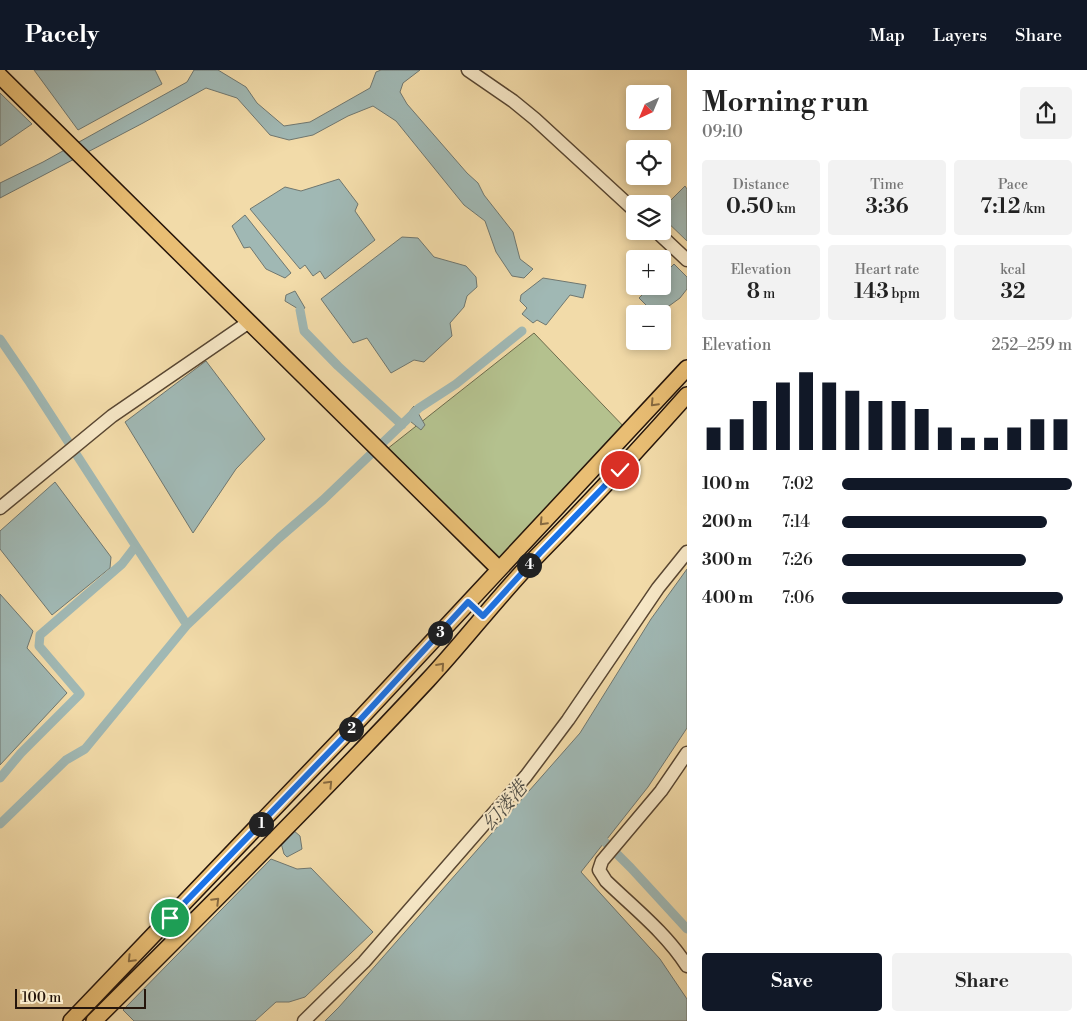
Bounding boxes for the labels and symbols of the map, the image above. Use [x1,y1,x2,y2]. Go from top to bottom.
north arrow [626,85,671,130]
one-way arrow [651,398,660,407]
pin [599,449,641,491]
one-way arrow [540,516,549,525]
pin: 4 [516,552,542,578]
pin: 3 [428,620,452,646]
one-way arrow [435,663,444,672]
pin: 2 [338,716,364,742]
water label: 幻溇港 [477,774,534,836]
one-way arrow [323,781,332,790]
pin: 1 [248,812,274,836]
pin [149,897,191,939]
one-way arrow [210,897,219,906]
one-way arrow [128,953,137,962]
scale bar [15,986,146,1009]

